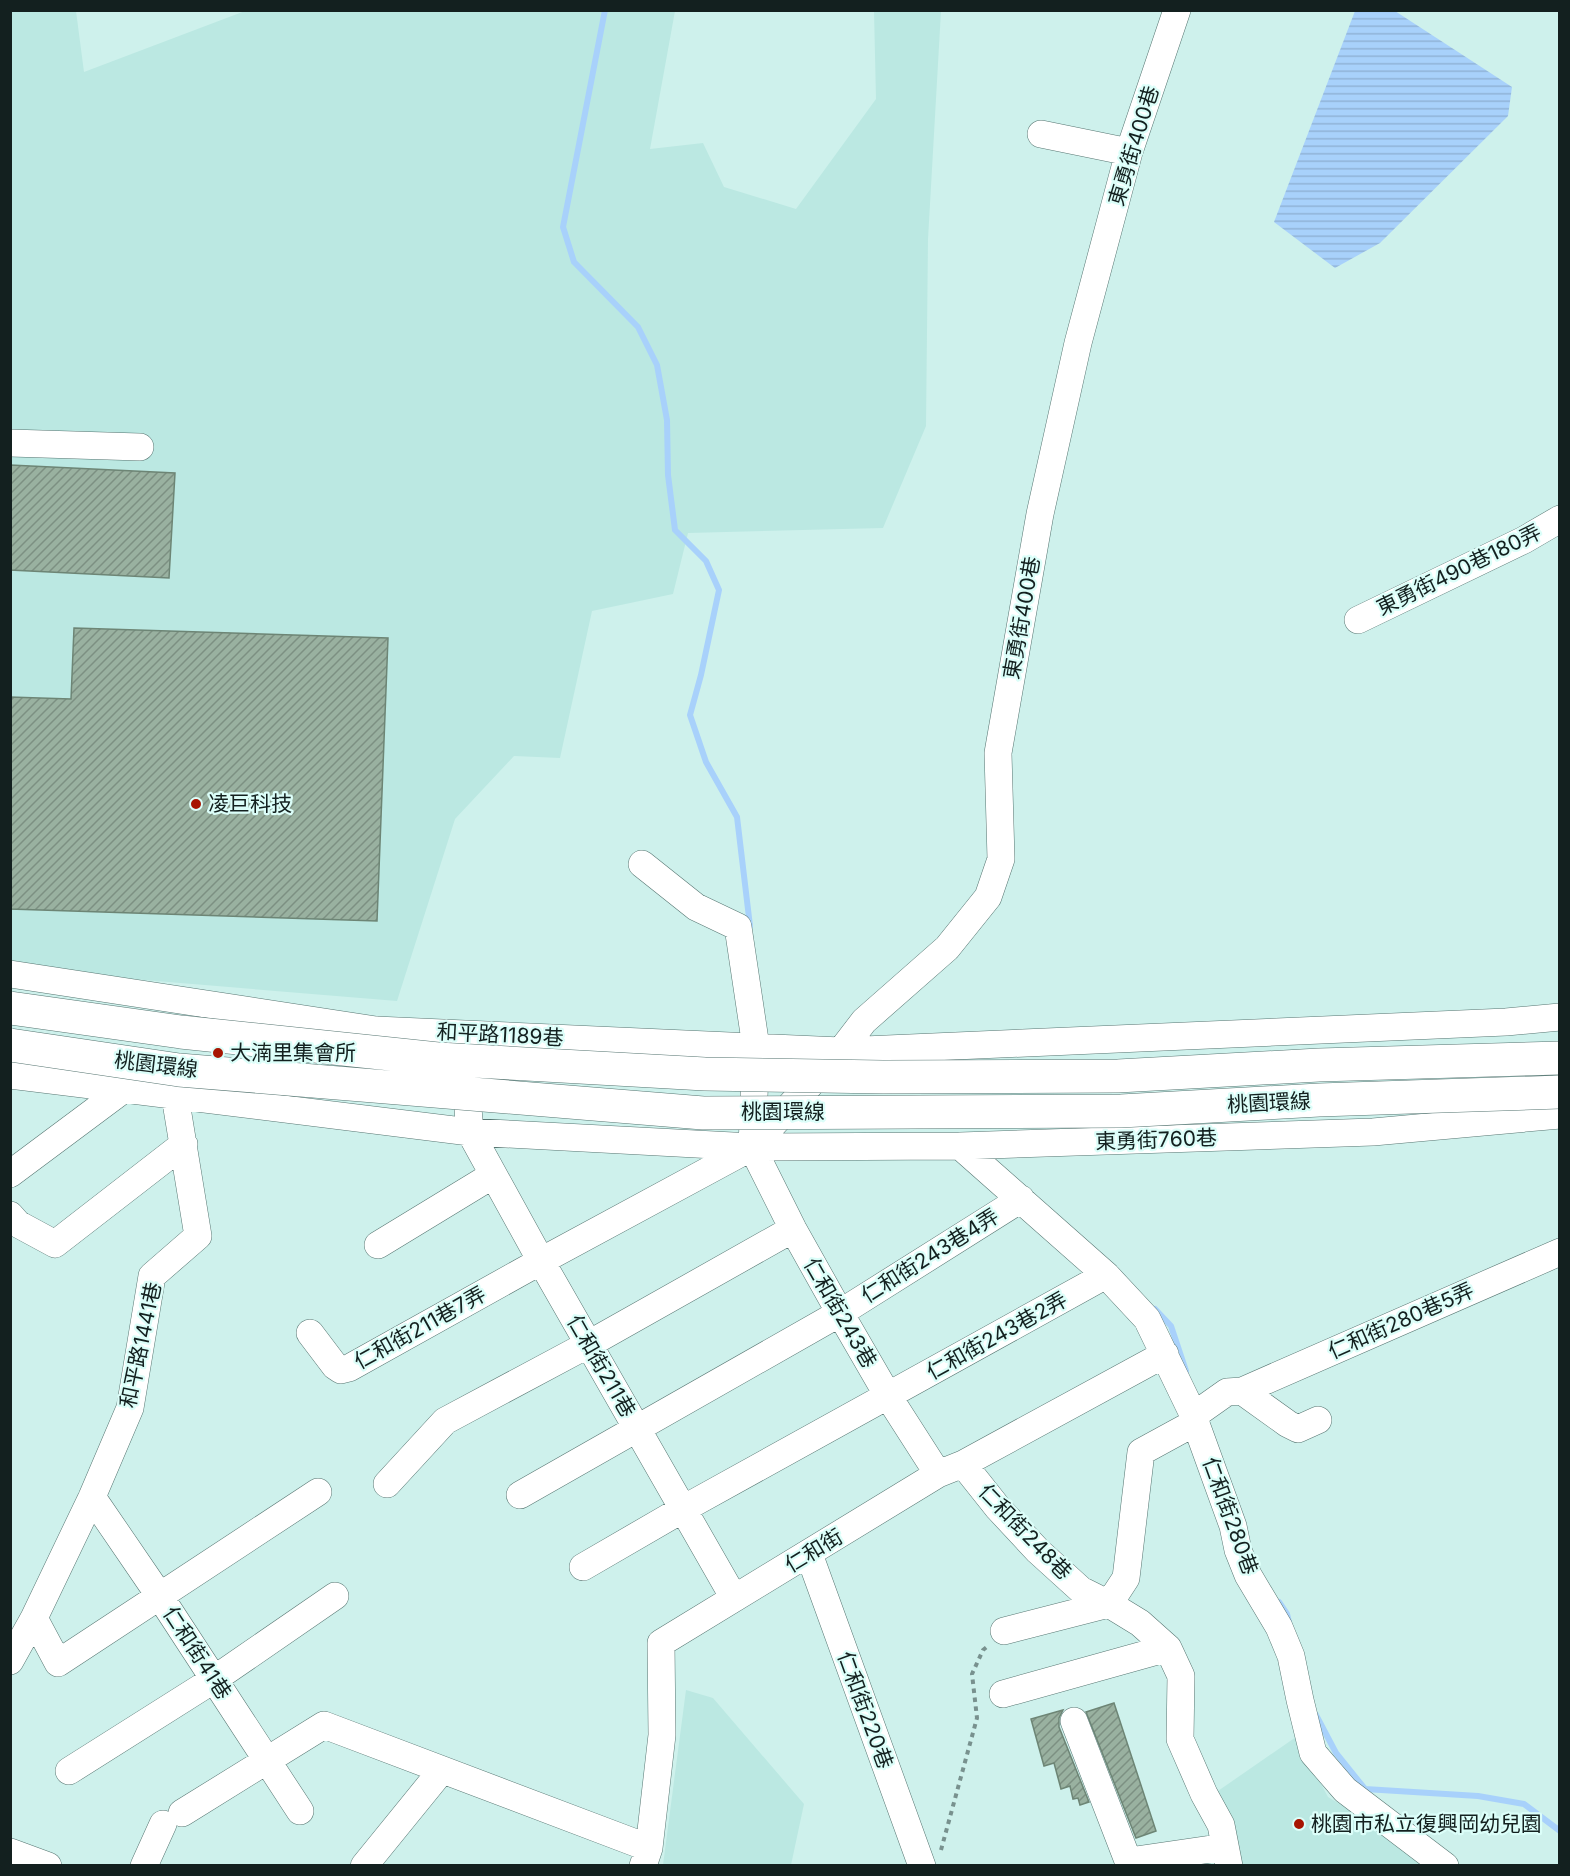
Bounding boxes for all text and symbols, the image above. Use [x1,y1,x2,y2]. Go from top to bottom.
street label: 東勇街400巷 [1103,83,1164,209]
street label: 東勇街490巷180弄 [1373,519,1545,620]
street label: 東勇街400巷 [998,555,1045,681]
place label: 凌巨科技 [208,791,292,816]
marker: 凌巨科技 [189,797,203,811]
street label: 和平路1189巷 [436,1019,564,1050]
place label: 大湳里集會所 [230,1040,356,1065]
marker: 大湳里集會所 [211,1046,225,1060]
street label: 桃園環線 [113,1047,199,1082]
street label: 桃園環線 [1226,1088,1312,1117]
street label: 桃園環線 [741,1099,825,1124]
street label: 東勇街760巷 [1095,1125,1217,1154]
street label: 仁和街243巷4弄 [856,1203,1003,1308]
street label: 仁和街243巷 [799,1253,882,1372]
street label: 仁和街280巷5弄 [1324,1277,1478,1364]
street label: 和平路1441巷 [115,1280,166,1410]
street label: 仁和街211巷7弄 [350,1281,490,1374]
street label: 仁和街243巷2弄 [922,1287,1071,1385]
street label: 仁和街211巷 [562,1310,641,1421]
street label: 仁和街280巷 [1198,1454,1263,1578]
street label: 仁和街248巷 [974,1479,1077,1585]
street label: 仁和街 [780,1524,847,1578]
street label: 仁和街41巷 [158,1602,237,1704]
street label: 仁和街220巷 [833,1648,898,1772]
place label: 桃園市私立復興岡幼兒園 [1311,1811,1542,1836]
marker: 桃園市私立復興岡幼兒園 [1292,1817,1306,1831]

